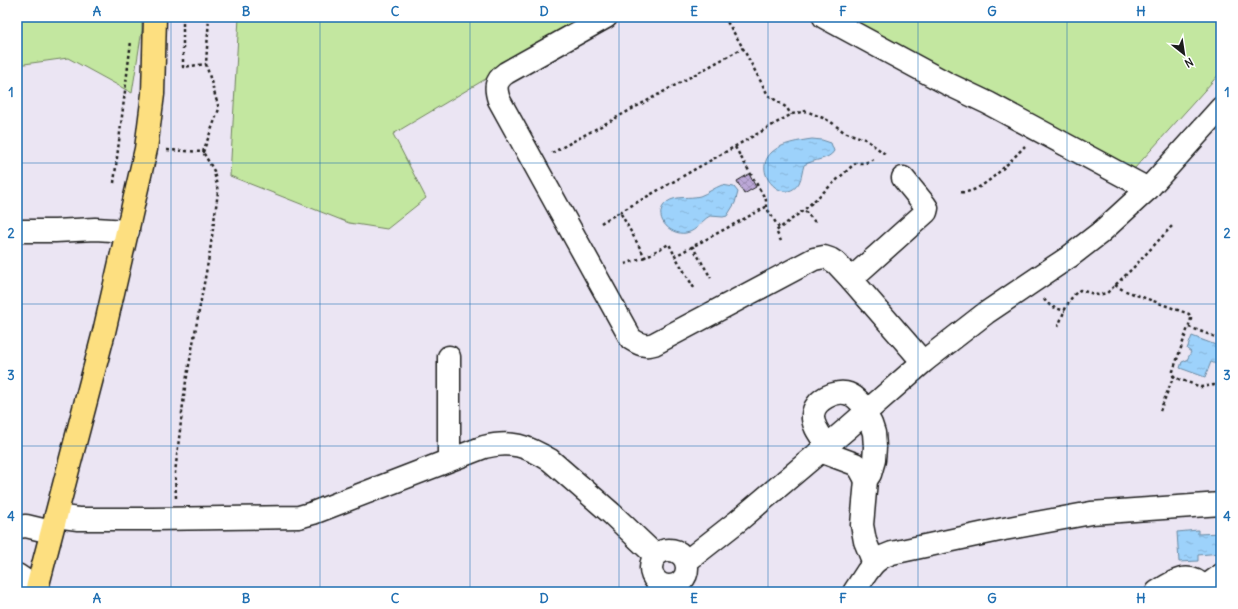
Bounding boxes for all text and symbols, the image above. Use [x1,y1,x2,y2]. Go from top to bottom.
text: A [93,3,102,20]
text: B [242,3,251,20]
text: C [391,3,400,20]
text: D [539,3,549,20]
text: E [690,3,698,20]
text: F [839,3,847,20]
text: G [987,3,997,20]
text: H [1136,3,1146,20]
north arrow [1164,34,1204,74]
text: N [1182,55,1196,71]
text: 1 [8,84,14,101]
text: 1 [1224,84,1230,101]
text: 2 [7,225,15,242]
text: 2 [1223,225,1231,242]
text: 3 [7,367,15,384]
text: 3 [1223,367,1231,384]
text: 4 [7,508,15,525]
text: 4 [1223,508,1231,525]
text: A [93,590,102,607]
text: B [242,590,251,607]
text: C [391,590,400,607]
text: D [539,590,549,607]
text: E [690,590,698,607]
text: F [839,590,847,607]
text: G [987,590,997,607]
text: H [1136,590,1146,607]

